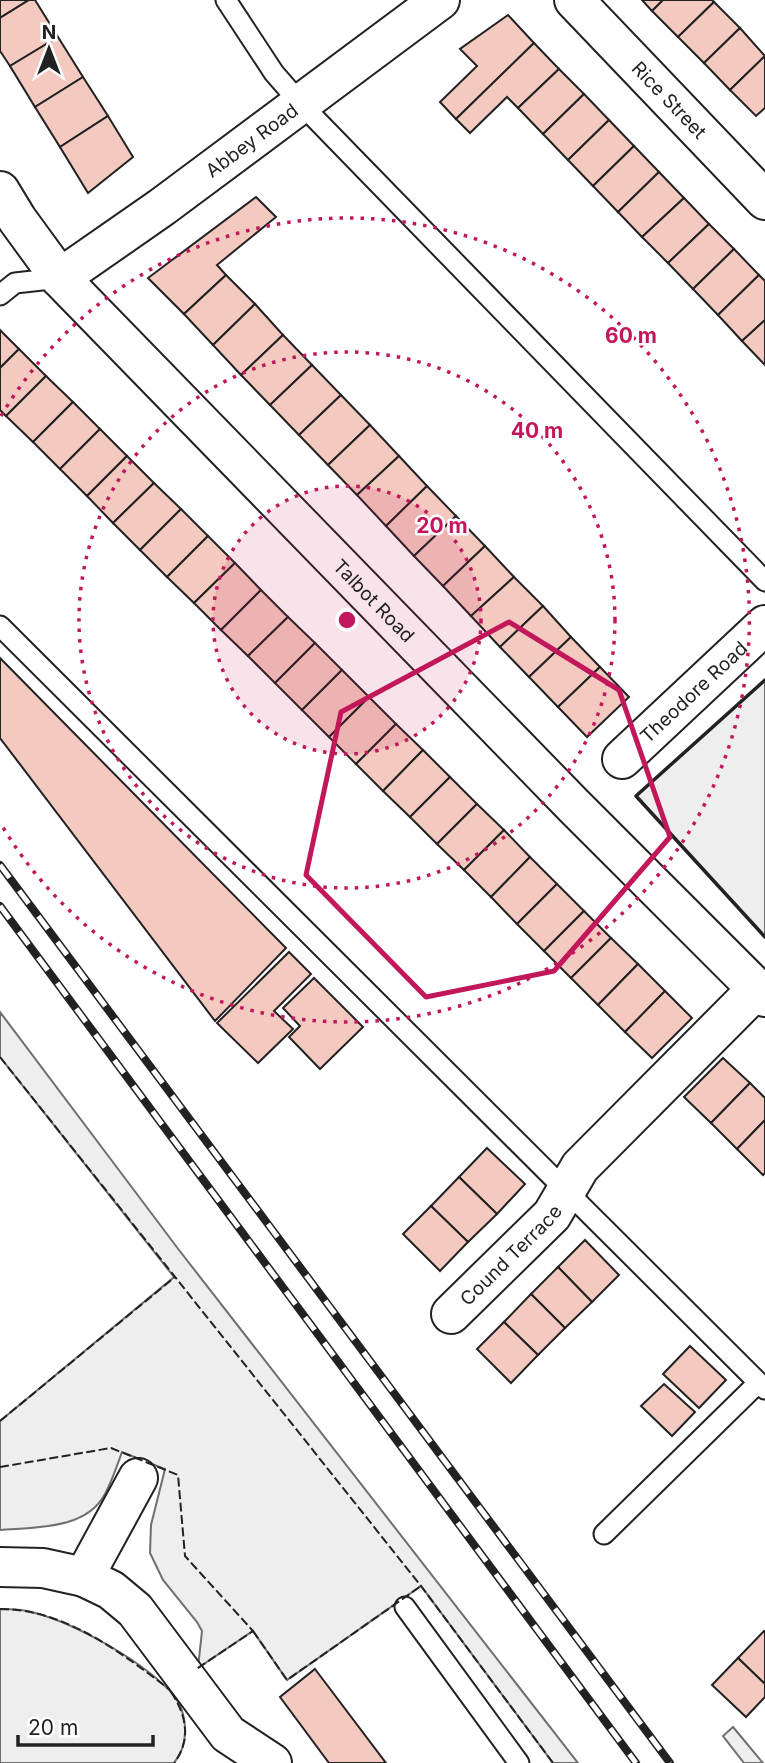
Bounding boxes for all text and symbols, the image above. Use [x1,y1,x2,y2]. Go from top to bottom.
north arrow [14,14,84,84]
text: N [42,21,56,44]
street label: Rice Street [627,57,711,143]
street label: Abbey Road [201,99,302,182]
text: 60 m [605,323,657,348]
text: 40 m [511,418,563,443]
text: 20 m [416,513,468,538]
street label: Talbot Road [329,554,419,647]
centre of rings [335,608,359,632]
street label: Theodore Road [635,636,752,748]
street label: Cound Terrace [455,1201,567,1310]
scale bar [18,1704,152,1748]
text: 20 m [28,1715,78,1740]

